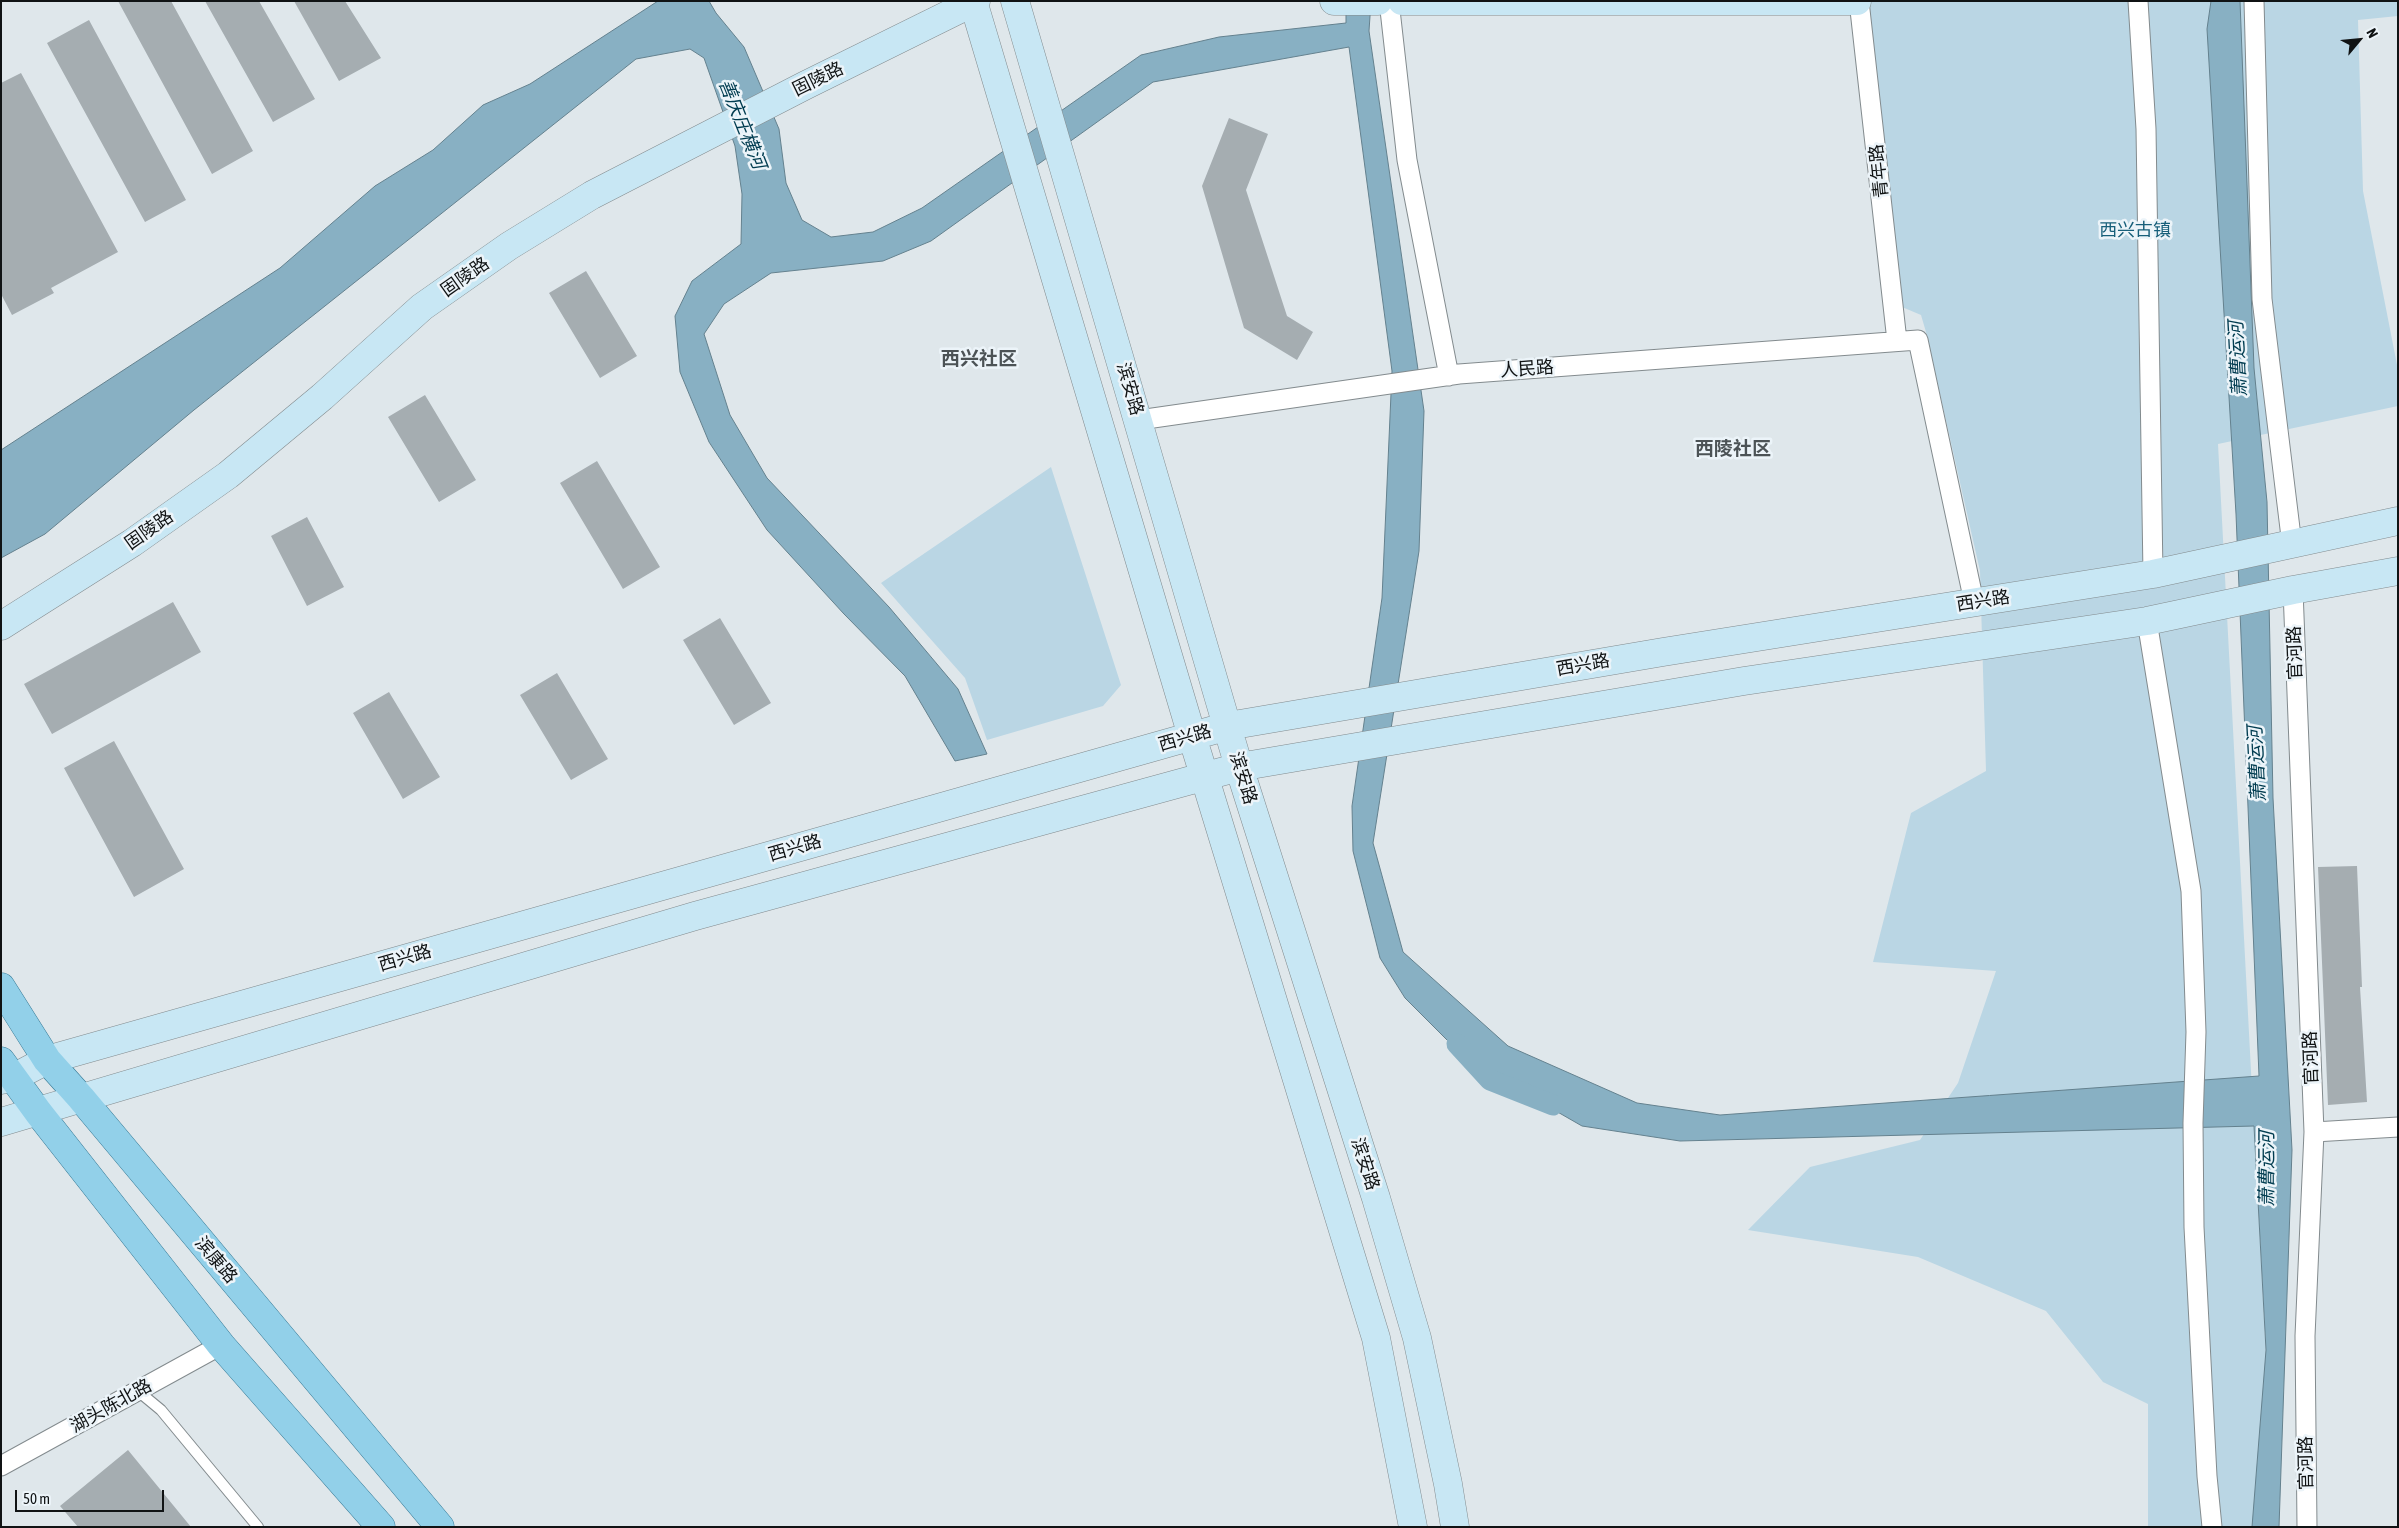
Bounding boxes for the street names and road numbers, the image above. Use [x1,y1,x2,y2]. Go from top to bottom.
street label: 固陵路 [789,57,847,101]
street label: 青年路 [1865,143,1893,199]
street label: 固陵路 [437,253,493,301]
street label: 人民路 [1499,356,1555,382]
street label: 滨安路 [1112,360,1148,418]
street label: 固陵路 [121,506,177,554]
street label: 西兴路 [1955,586,2011,616]
street label: 官河路 [2283,626,2307,680]
street label: 西兴路 [1555,650,1611,680]
street label: 西兴路 [1156,720,1214,756]
street label: 滨安路 [1225,749,1261,807]
street label: 西兴路 [766,830,824,866]
street label: 西兴路 [376,940,434,976]
street label: 官河路 [2299,1031,2323,1085]
street label: 滨安路 [1346,1135,1384,1193]
street label: 滨康路 [190,1232,242,1288]
street label: 湖头陈北路 [66,1375,156,1437]
street label: 官河路 [2295,1436,2317,1490]

